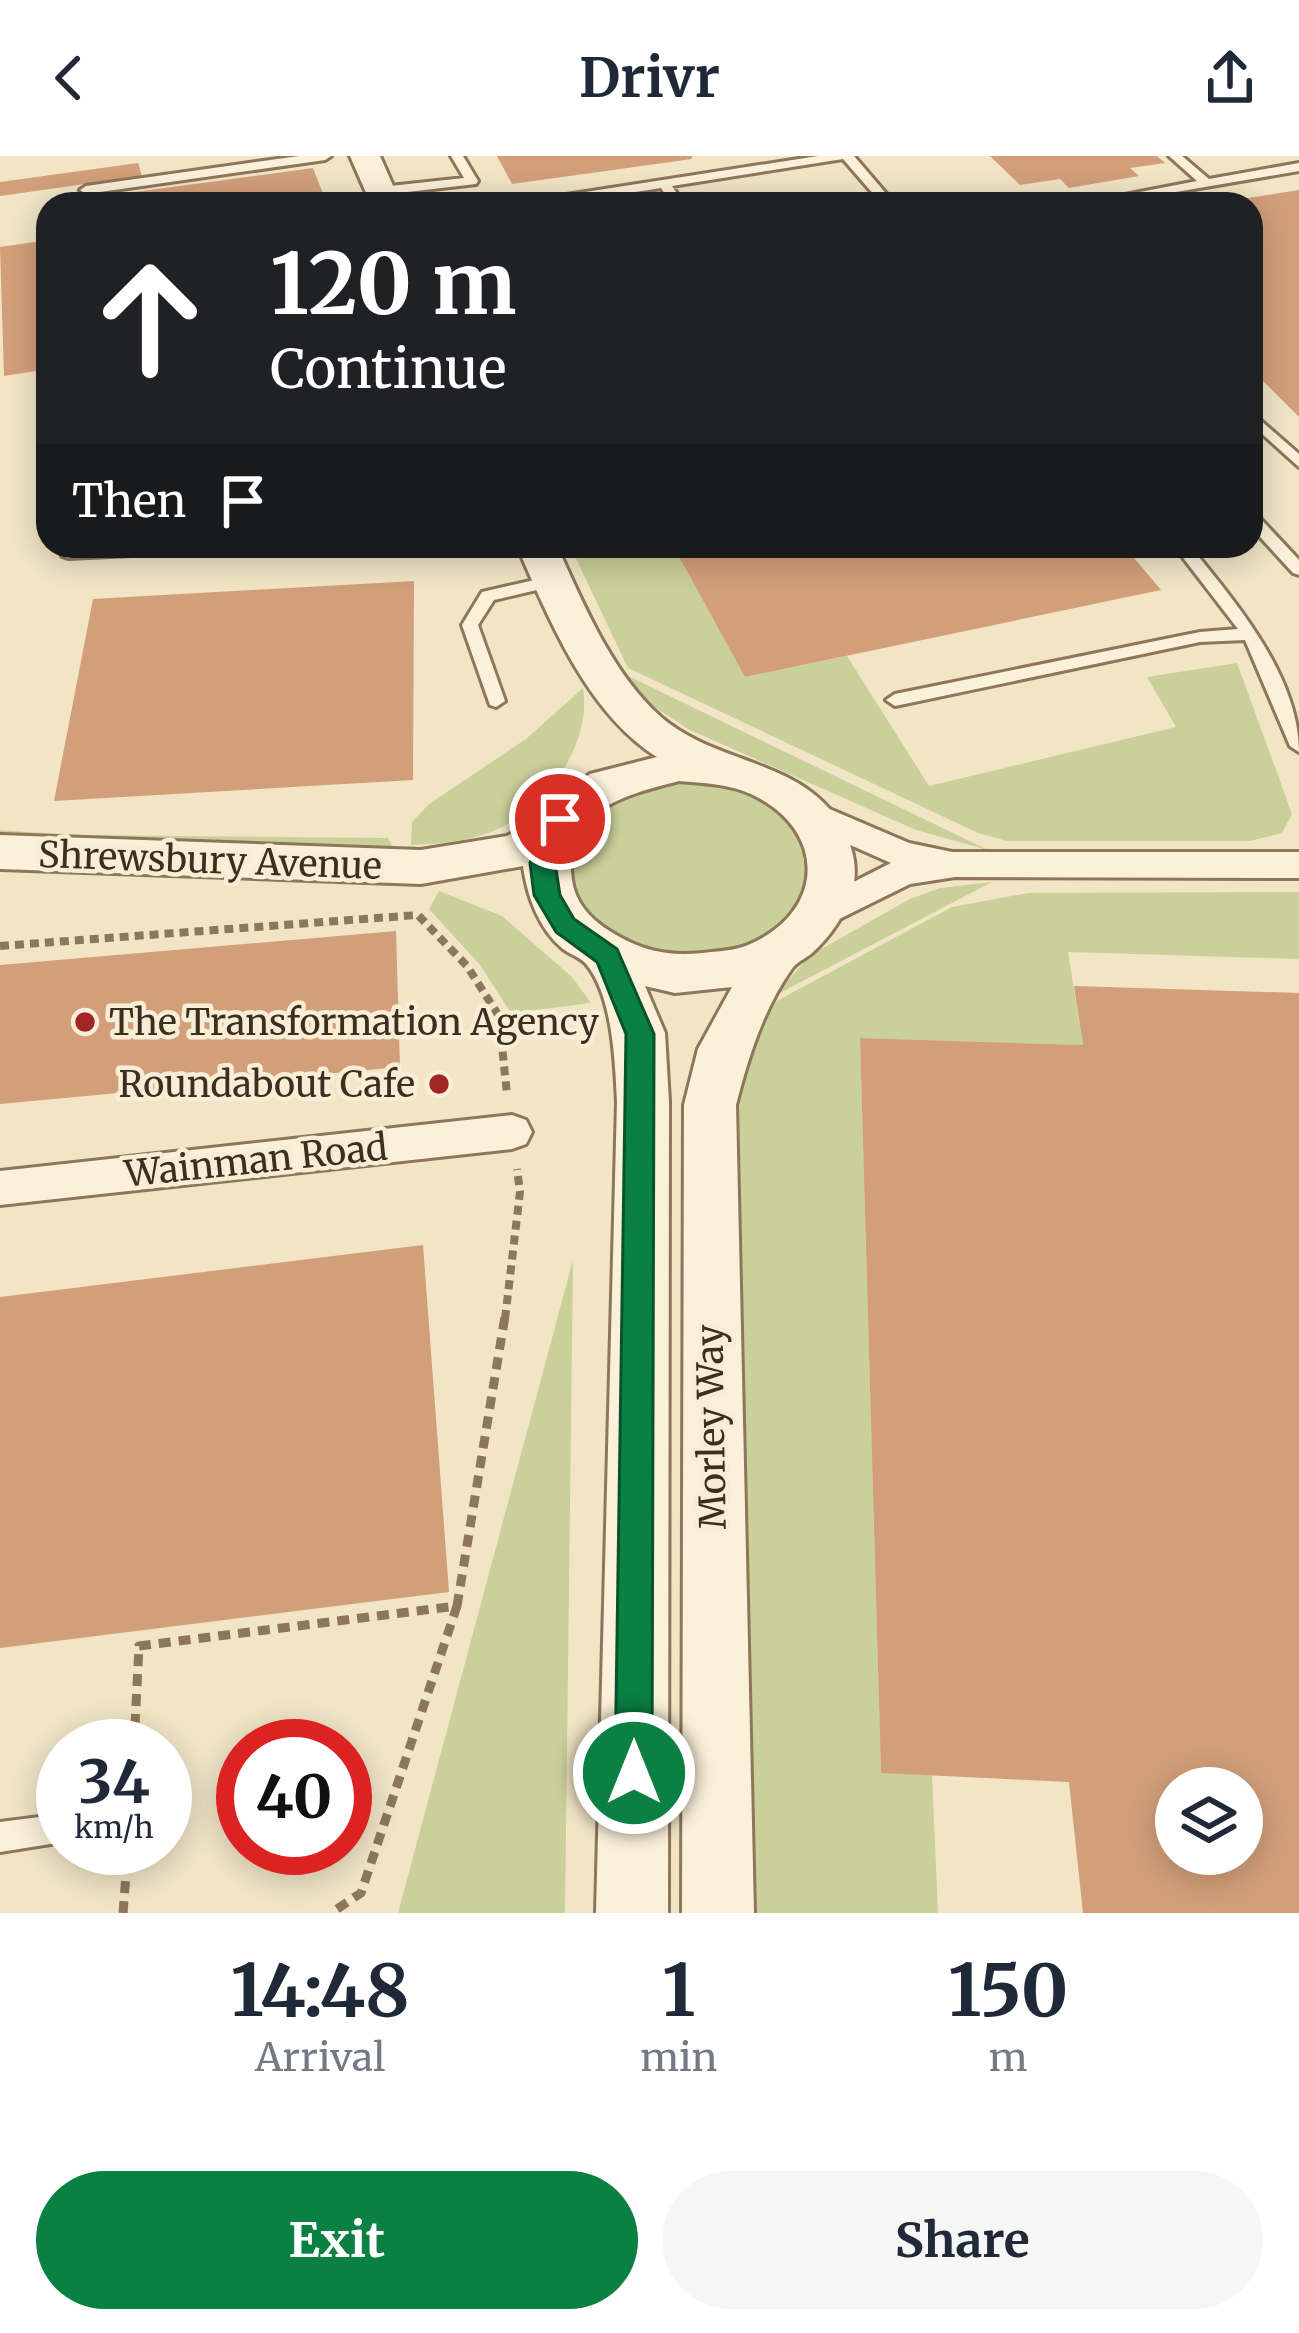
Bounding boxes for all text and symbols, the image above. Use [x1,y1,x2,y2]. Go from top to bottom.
text: Drivr [579,44,720,112]
icon: back [36,45,102,111]
icon: share [1197,45,1263,111]
text: 120 m [270,231,517,337]
icon: ahead [72,240,228,396]
text: Continue [270,335,506,403]
icon: arrive [210,468,276,534]
text: Then [72,473,186,529]
pin [509,768,611,870]
icon: arrive [527,786,593,852]
street label: Shrewsbury Avenue [37,832,383,889]
place label: The Transformation Agency [109,1000,599,1045]
marker: The Transformation Agency [72,1009,98,1035]
place label: Roundabout Cafe [118,1062,415,1107]
marker: Roundabout Cafe [426,1071,452,1097]
street label: Wainman Road [121,1124,390,1197]
street label: Morley Way [687,1324,736,1530]
position arrow [571,1710,697,1836]
speed limit sign: 40 [216,1719,372,1875]
text: 34 [78,1744,150,1819]
map controls [1155,1767,1263,1875]
button: layers [1155,1767,1263,1875]
text: km/h [74,1808,154,1846]
text: 14:48 [231,1945,410,2036]
text: 1 [662,1945,695,2036]
text: 150 [948,1945,1068,2036]
text: Arrival [255,2033,385,2082]
text: min [640,2033,717,2082]
text: m [989,2033,1028,2082]
button: Exit [36,2171,638,2309]
button: Share [662,2171,1263,2309]

